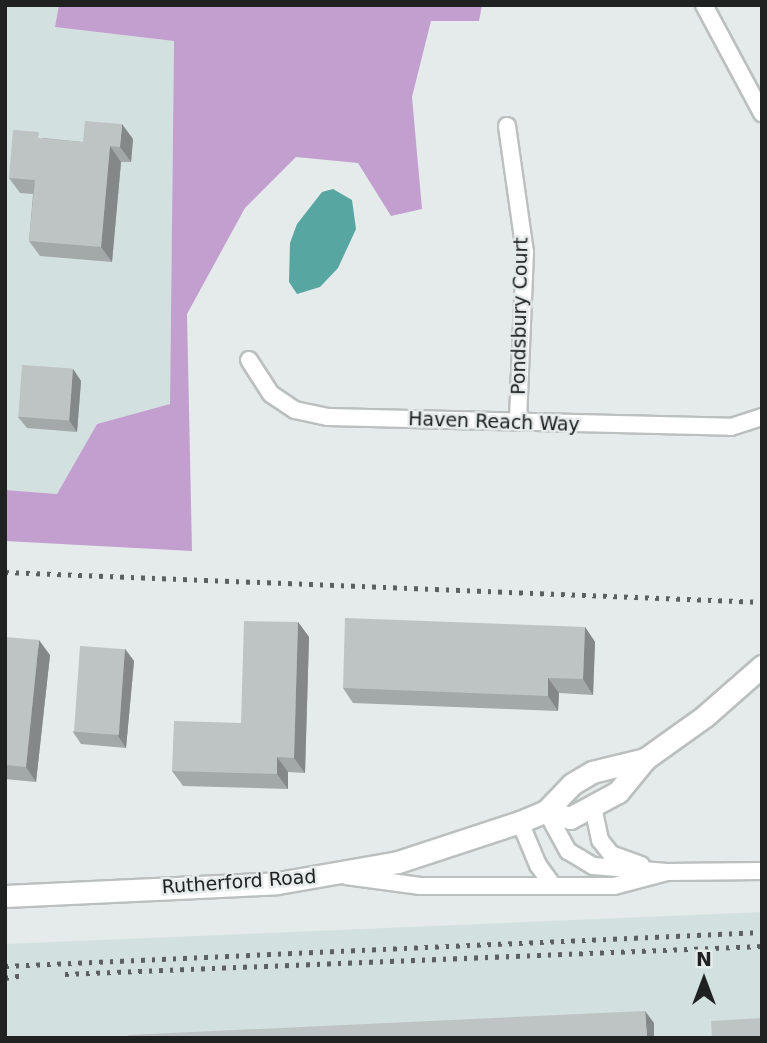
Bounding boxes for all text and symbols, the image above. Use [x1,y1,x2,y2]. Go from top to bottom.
street label: Pondsbury Court [507,237,533,395]
street label: Haven Reach Way [408,408,580,436]
street label: Rutherford Road [161,865,317,899]
north arrow [669,945,739,1015]
text: N [696,948,712,970]

